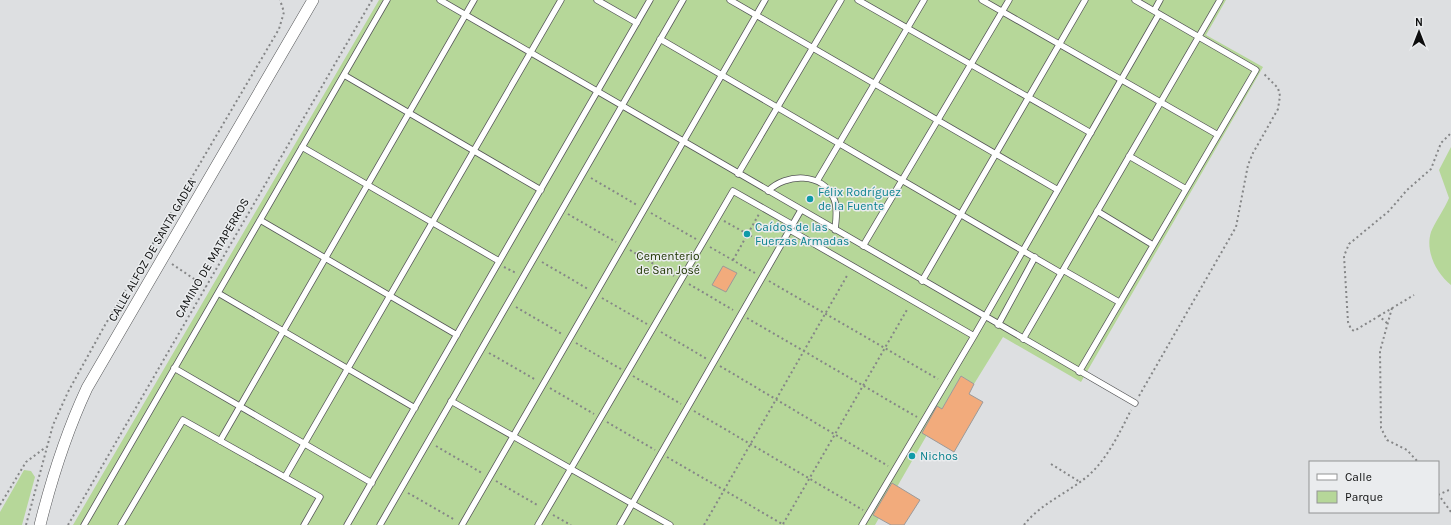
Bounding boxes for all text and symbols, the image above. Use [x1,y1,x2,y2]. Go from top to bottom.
north arrow [1399,12,1439,52]
text: N [1415,16,1423,29]
street label: CALLE ALFOZ DE SANTA GADEA [105,176,199,324]
place label: Félix Rodríguez de la Fuente [818,185,901,213]
marker: Félix Rodríguez de la Fuente [805,194,815,204]
street label: CAMINO DE MATAPERROS [172,196,252,320]
place label: Caídos de las Fuerzas Armadas [755,220,849,248]
marker: Caídos de las Fuerzas Armadas [742,229,752,239]
park label: Cementerio de San José [636,249,700,277]
place label: Nichos [920,449,958,463]
marker: Nichos [907,451,917,461]
legend [1309,461,1439,513]
text: Calle [1345,470,1372,484]
text: Parque [1345,490,1383,504]

